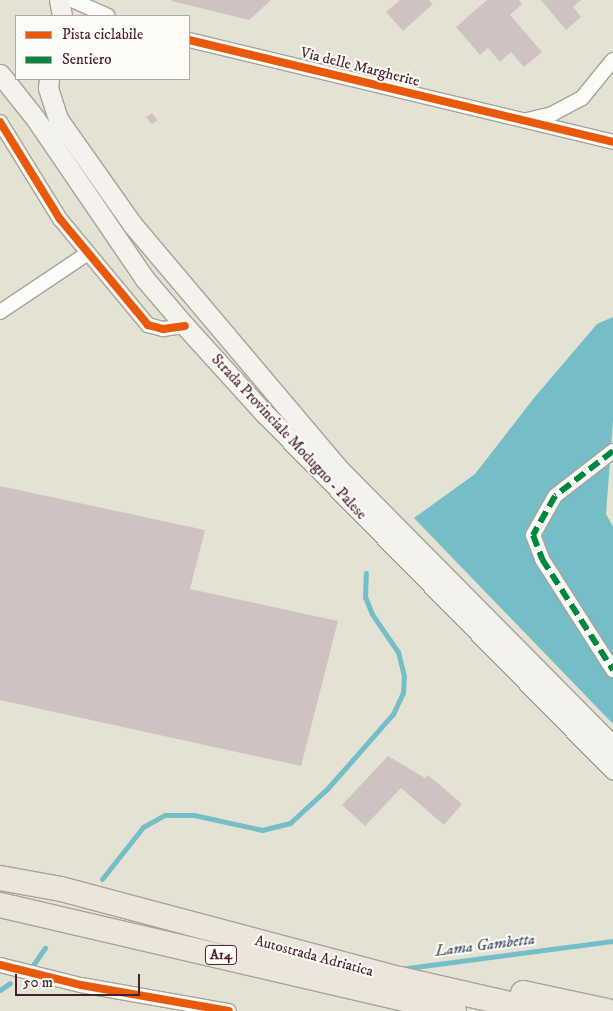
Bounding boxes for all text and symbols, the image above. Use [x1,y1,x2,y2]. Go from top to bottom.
legend [15,15,190,80]
text: Pista ciclabile [62,25,143,44]
street label: Via delle Margherite [298,43,422,91]
text: Sentiero [62,50,112,69]
street label: Strada Provinciale Modugno - Palese [208,351,370,523]
water label: Lama Gambetta [434,929,536,961]
street label: Autostrada Adriatica [253,932,375,980]
road number: A14 [205,944,237,966]
scale bar [18,964,142,996]
text: 50 m [23,973,53,992]

